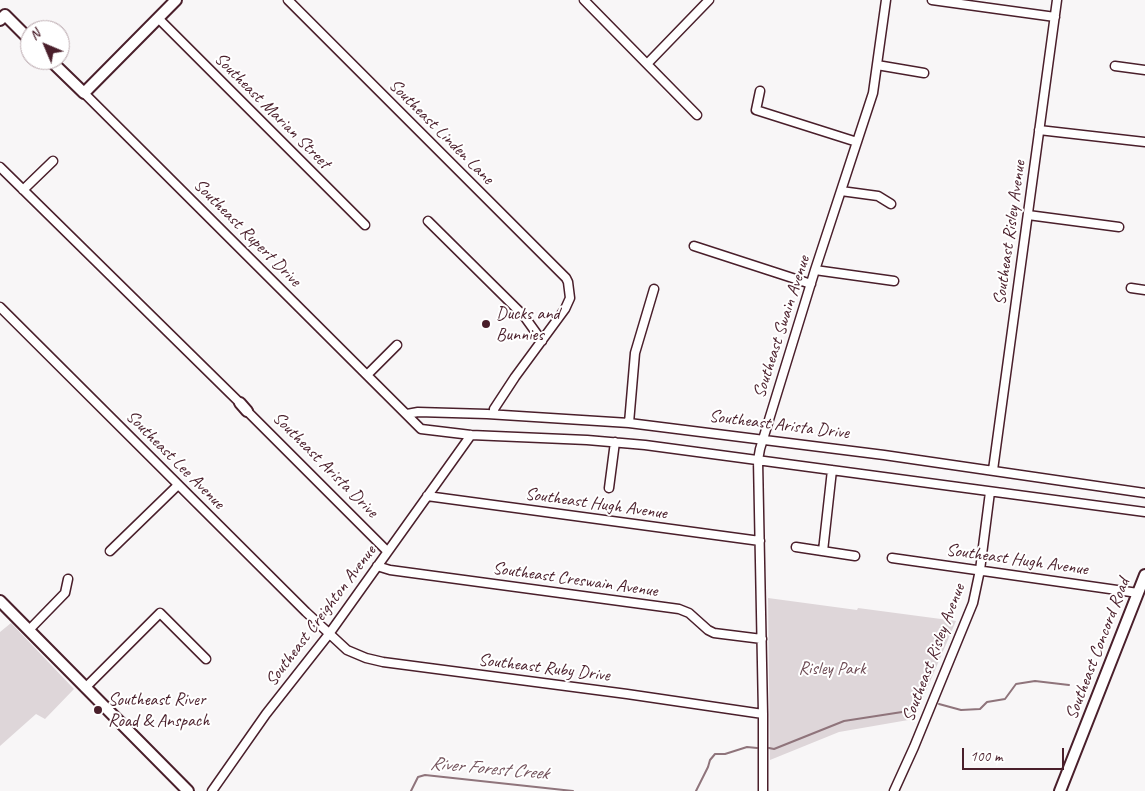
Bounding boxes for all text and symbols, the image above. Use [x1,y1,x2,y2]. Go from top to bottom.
north arrow [20,20,70,70]
text: N [26,26,44,44]
street label: Southeast Marian Street [209,48,335,174]
street label: Southeast Linden Lane [384,75,498,189]
street label: Southeast Risley Avenue [989,159,1031,307]
street label: Southeast Rupert Drive [189,175,305,291]
street label: Southeast Swain Avenue [749,253,815,401]
place label: Ducks and Bunnies [496,303,560,346]
marker: Ducks and Bunnies [480,318,492,330]
street label: Southeast Lee Avenue [121,406,229,514]
street label: Southeast Arista Drive [708,406,850,444]
street label: Southeast Arista Drive [268,408,382,522]
street label: Southeast Hugh Avenue [524,483,668,525]
street label: Southeast Hugh Avenue [945,539,1089,581]
street label: Southeast Creighton Avenue [261,541,381,691]
street label: Southeast Creswain Avenue [491,558,659,602]
street label: Southeast Concord Road [1061,575,1135,723]
street label: Southeast Risley Avenue [898,581,970,725]
street label: Southeast Ruby Drive [477,649,611,687]
park label: Risley Park [798,658,866,680]
place label: Southeast River Road & Anspach [108,689,209,732]
marker: Southeast River Road & Anspach [92,704,104,716]
scale bar [965,738,1068,770]
text: 100 m [970,747,1002,766]
water label: River Forest Creek [429,752,549,786]

